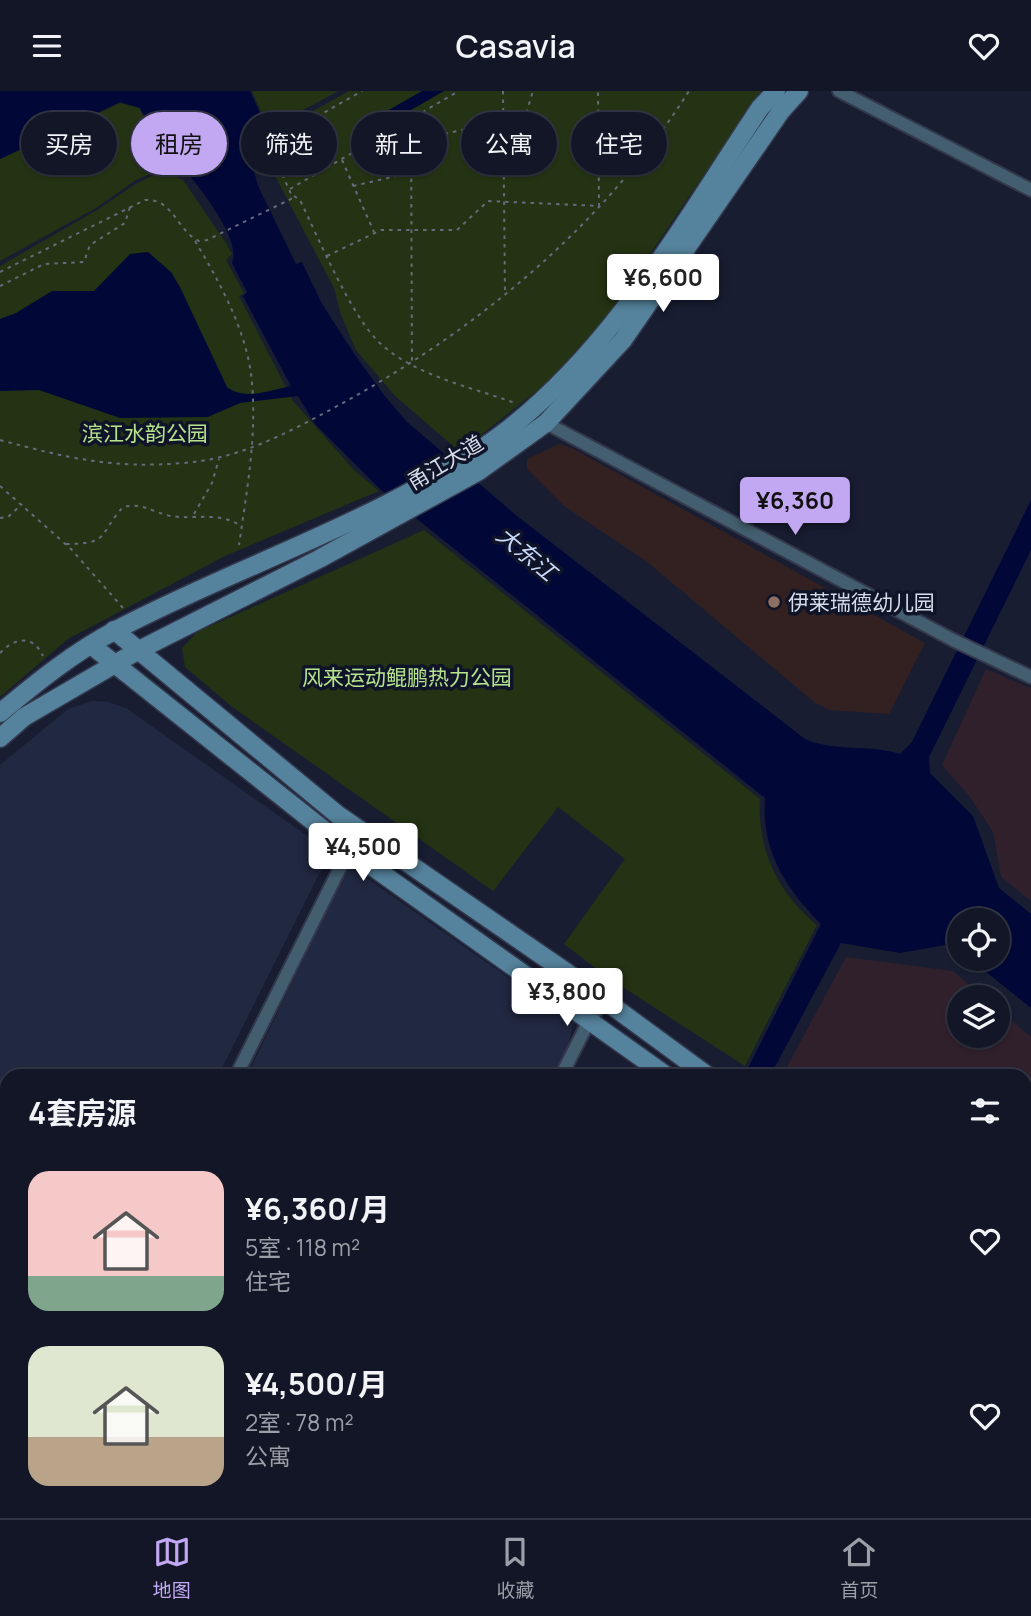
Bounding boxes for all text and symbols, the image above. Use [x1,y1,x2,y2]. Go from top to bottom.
text: Casavia [455,24,576,68]
icon: menu [28,27,66,65]
icon: heart [965,27,1003,65]
chip: 买房 [21,112,117,175]
chip: 租房 [131,112,227,175]
chip: 筛选 [241,112,337,175]
chip: 新上 [351,112,447,175]
chip: 公寓 [461,112,557,175]
chip: 住宅 [571,112,667,175]
pin: ¥6,600 [606,255,720,314]
text: ¥6,600 [623,261,703,293]
park label: 滨江水韵公园 [82,419,208,447]
street label: 甬江大道 [402,428,488,496]
pin: ¥6,360 [738,477,852,537]
text: ¥6,360 [756,484,834,516]
water label: 大东江 [490,519,566,589]
place label: 伊莱瑞德幼儿园 [788,588,935,616]
marker: 伊莱瑞德幼儿园 [766,594,782,610]
park label: 风来运动鲲鹏热力公园 [302,663,512,691]
pin: ¥4,500 [306,823,420,883]
text: ¥4,500 [325,830,401,862]
map controls [947,908,1010,1048]
button: locate [947,908,1010,971]
pin: ¥3,800 [510,969,624,1028]
text: ¥3,800 [528,975,606,1007]
button: layers [947,985,1010,1048]
text: 4套房源 [28,1092,136,1133]
icon: filters [966,1092,1004,1130]
text: ¥6,360/月 [245,1188,390,1229]
icon: home [84,1199,168,1283]
icon: heart [966,1222,1004,1260]
text: 5室 · 118 m² [245,1231,360,1263]
text: 住宅 [245,1265,291,1297]
text: ¥4,500/月 [245,1363,388,1404]
icon: home [84,1374,168,1458]
icon: heart [966,1397,1004,1435]
text: 2室 · 78 m² [245,1406,354,1438]
text: 公寓 [245,1440,291,1472]
tab: 地图 [153,1533,191,1603]
tab: 收藏 [496,1533,534,1603]
tab: 首页 [840,1533,878,1603]

